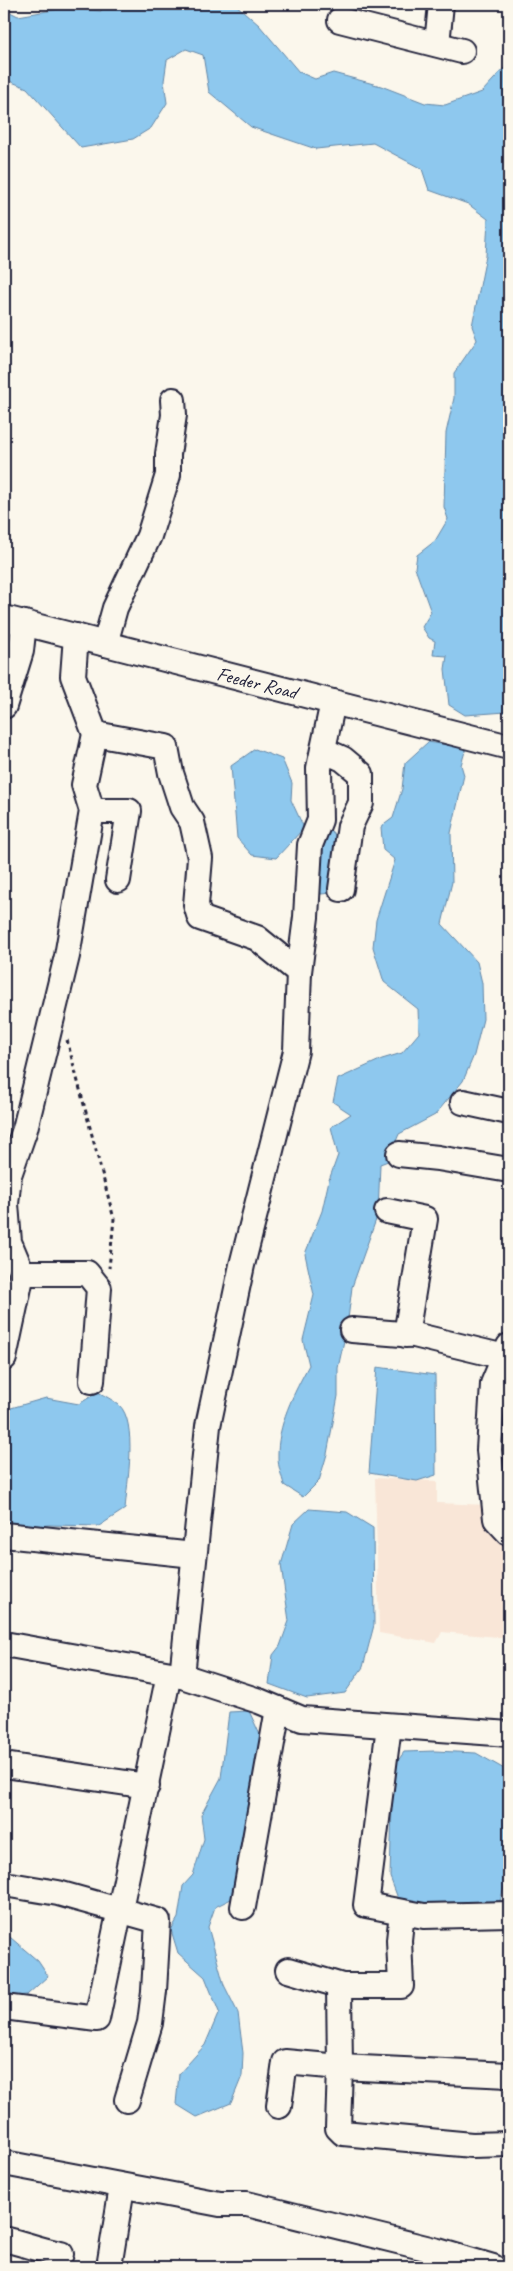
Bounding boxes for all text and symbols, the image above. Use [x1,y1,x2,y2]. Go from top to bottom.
street label: Feeder Road [214,661,303,706]

